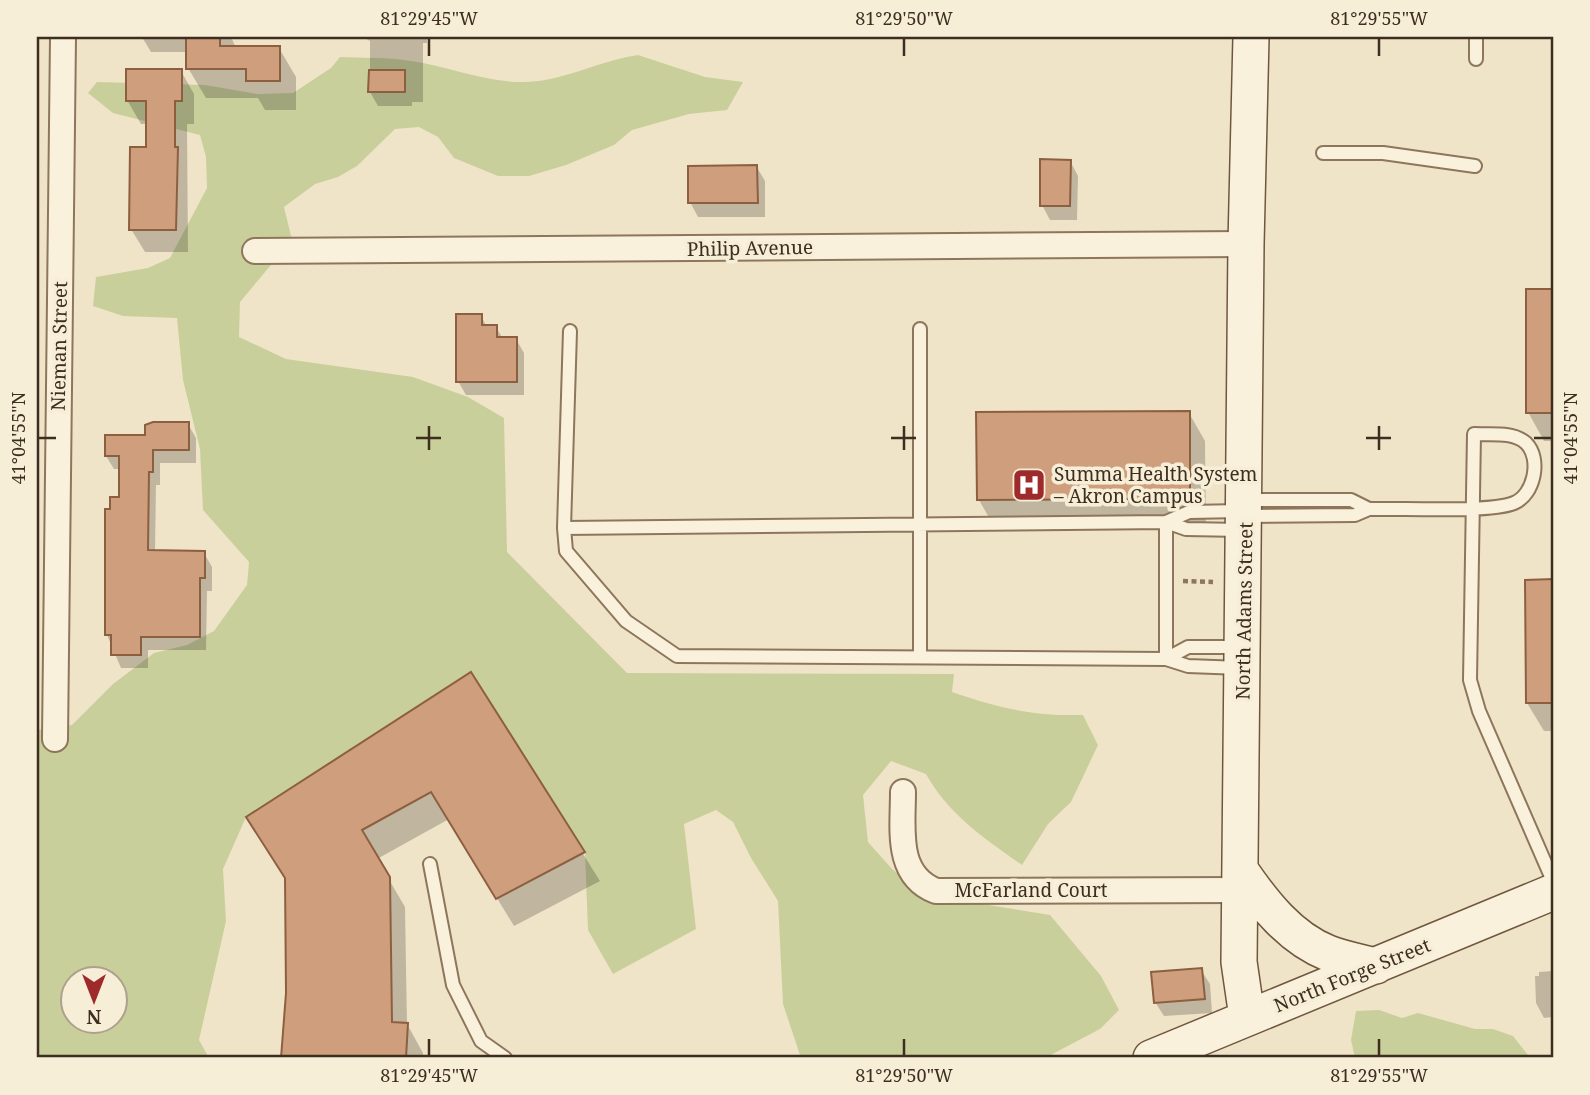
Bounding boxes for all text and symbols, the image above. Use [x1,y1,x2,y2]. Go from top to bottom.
text: 81°29'45"W [380,6,478,30]
text: 81°29'50"W [855,6,953,30]
text: 81°29'55"W [1330,6,1428,30]
street label: Philip Avenue [687,234,813,262]
street label: Nieman Street [45,281,73,411]
text: 41°04'55"N [6,391,30,484]
text: 41°04'55"N [1558,391,1582,484]
place label: Summa Health System – Akron Campus [1053,461,1258,509]
hospital icon: Summa Health System – Akron Campus [1010,466,1048,504]
street label: North Adams Street [1229,522,1259,700]
street label: McFarland Court [954,877,1108,903]
street label: North Forge Street [1270,932,1434,1018]
north arrow [60,965,130,1036]
text: N [86,1004,101,1030]
text: 81°29'45"W [380,1063,478,1087]
text: 81°29'50"W [855,1063,953,1087]
text: 81°29'55"W [1330,1063,1428,1087]

